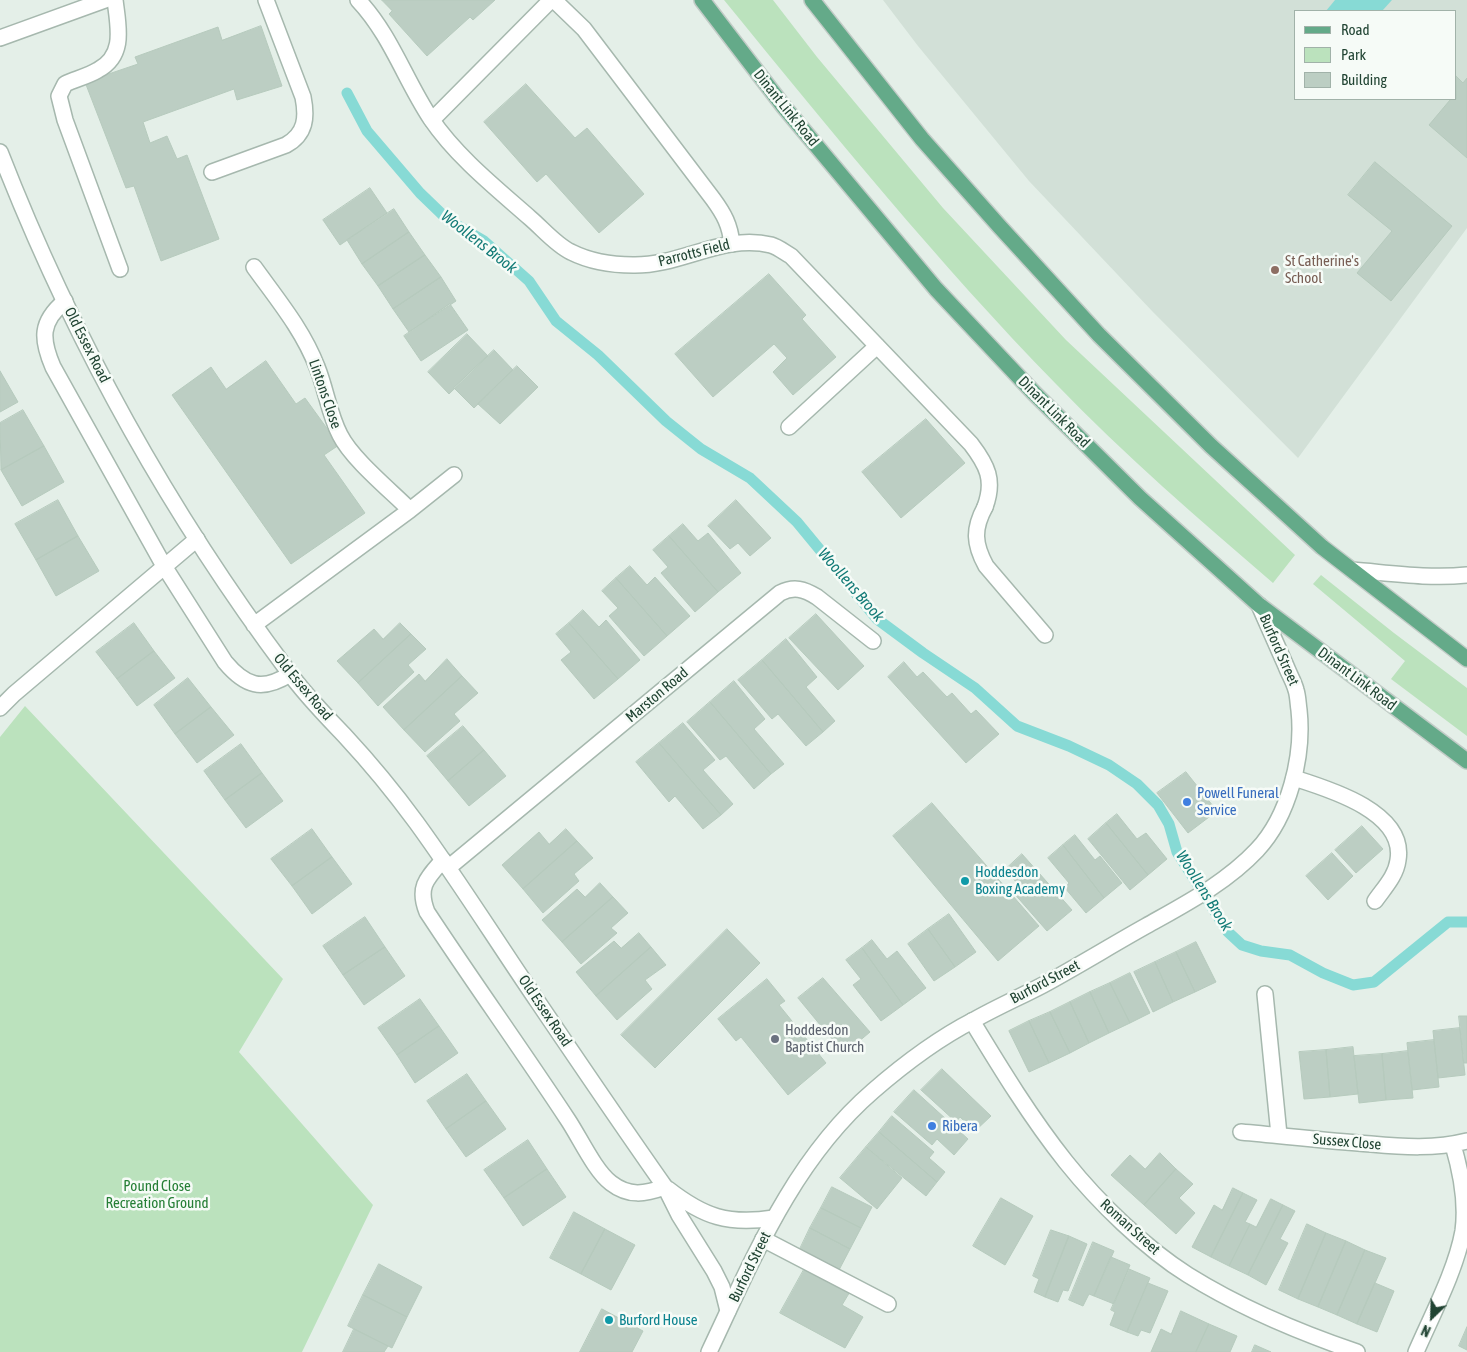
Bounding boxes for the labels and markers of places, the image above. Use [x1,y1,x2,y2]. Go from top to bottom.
place label: St Catherine's School [1285,252,1359,287]
marker: St Catherine's School [1269,264,1281,276]
place label: Powell Funeral Service [1197,784,1279,819]
marker: Powell Funeral Service [1181,796,1193,808]
place label: Hoddesdon Boxing Academy [975,863,1065,898]
marker: Hoddesdon Boxing Academy [959,875,971,887]
place label: Hoddesdon Baptist Church [785,1021,864,1056]
marker: Hoddesdon Baptist Church [769,1033,781,1045]
place label: Ribera [942,1117,978,1135]
marker: Ribera [926,1120,938,1132]
place label: Burford House [619,1311,698,1329]
marker: Burford House [603,1314,615,1326]

